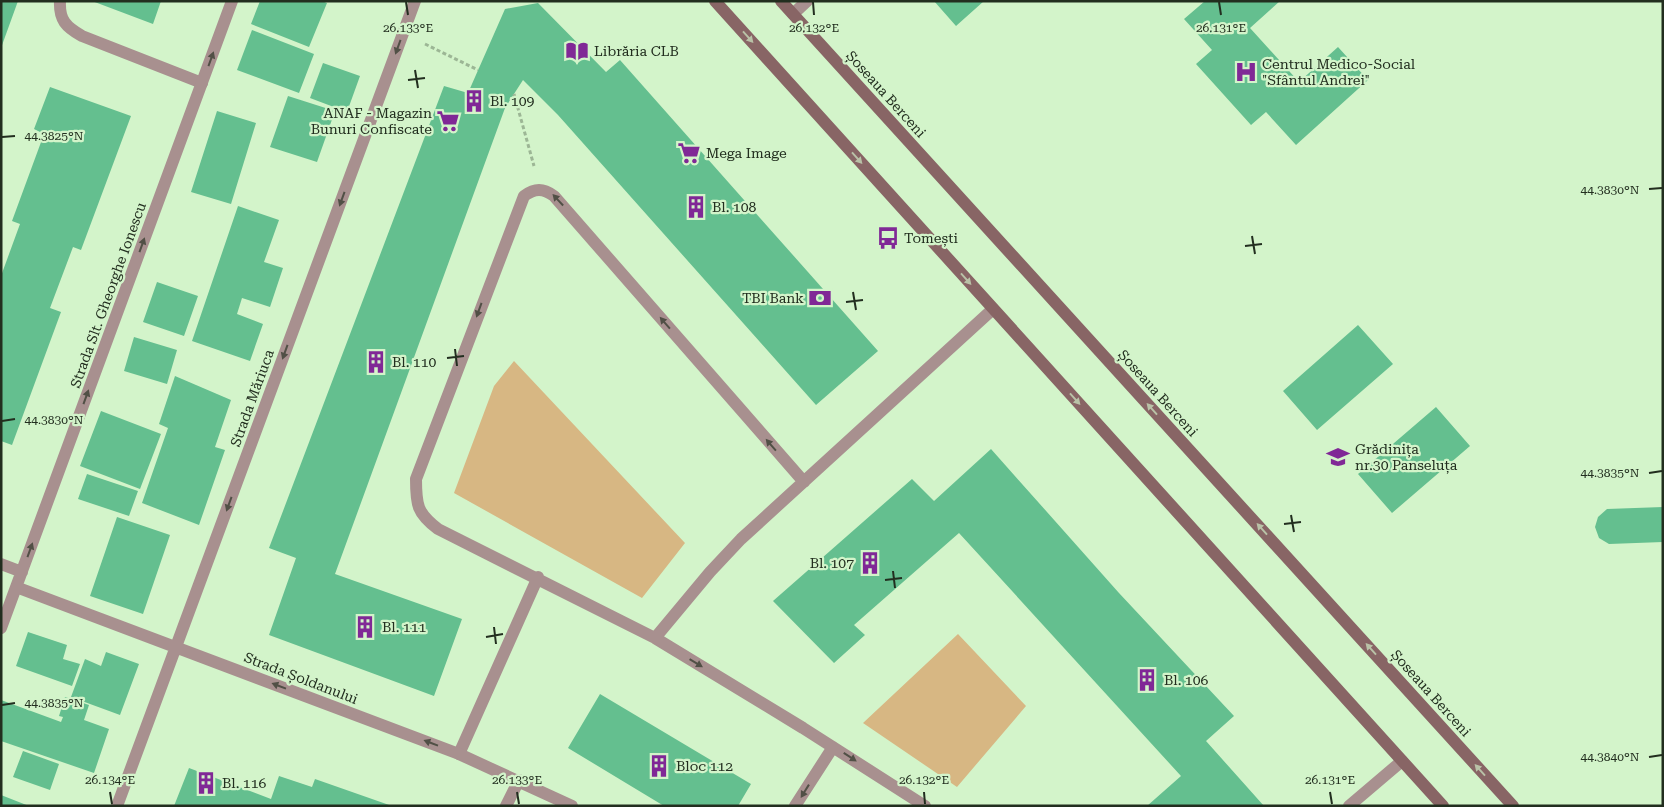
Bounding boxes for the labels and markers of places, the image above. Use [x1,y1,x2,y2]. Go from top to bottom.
library icon: Librăria CLB [564,38,590,64]
place label: Librăria CLB [594,43,679,59]
place label: Centrul Medico-Social "Sfântul Andrei" [1262,56,1416,88]
hospital icon: Centrul Medico-Social "Sfântul Andrei" [1233,59,1259,85]
building icon: Bl. 109 [461,88,487,114]
place label: Bl. 109 [490,93,535,109]
place label: ANAF - Magazin Bunuri Confiscate [311,105,432,137]
supermarket icon: ANAF - Magazin Bunuri Confiscate [435,108,461,134]
supermarket icon: Mega Image [676,140,702,166]
place label: Mega Image [706,145,787,161]
building icon: Bl. 108 [683,194,709,220]
place label: Bl. 108 [712,199,757,215]
bus stop icon: Tomești [875,225,901,251]
place label: Tomești [904,230,958,247]
bank icon: TBI Bank [807,285,833,311]
place label: TBI Bank [742,290,804,306]
building icon: Bl. 110 [363,349,389,375]
place label: Bl. 110 [392,354,437,370]
place label: Grădinița nr.30 Panseluța [1355,441,1458,474]
school or university icon: Grădinița nr.30 Panseluța [1325,444,1351,470]
building icon: Bl. 107 [857,550,883,576]
place label: Bl. 107 [810,555,854,571]
building icon: Bl. 111 [352,614,378,640]
place label: Bl. 111 [382,619,427,635]
building icon: Bl. 106 [1134,667,1160,693]
place label: Bl. 106 [1164,672,1209,688]
building icon: Bloc 112 [646,753,672,779]
place label: Bloc 112 [676,758,733,774]
building icon: Bl. 116 [193,770,219,796]
place label: Bl. 116 [222,775,267,791]

